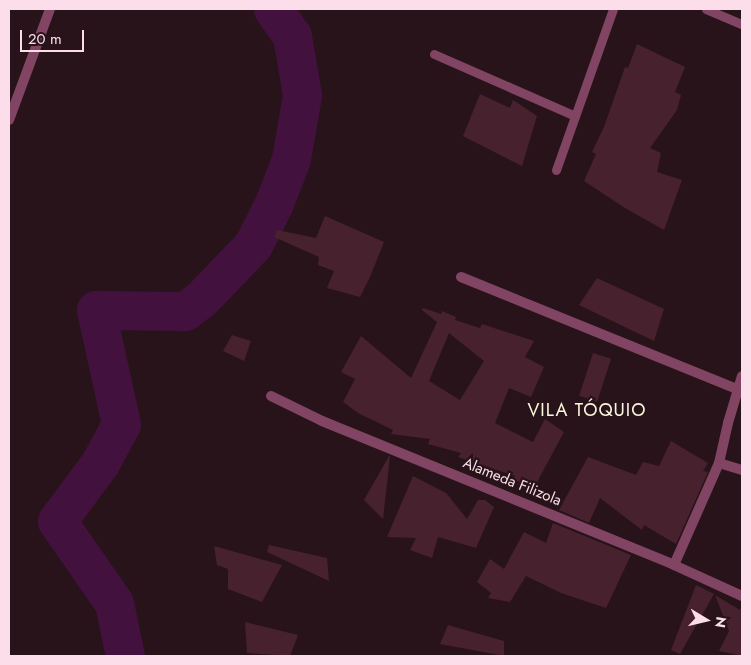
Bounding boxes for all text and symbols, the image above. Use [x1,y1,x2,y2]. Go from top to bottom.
scale bar [22,20,86,52]
text: 20 m [28,28,62,50]
district label: VILA TÓQUIO [526,399,648,421]
street label: Alameda Filizola [460,454,564,510]
north arrow [681,595,731,645]
text: N [710,615,732,629]

